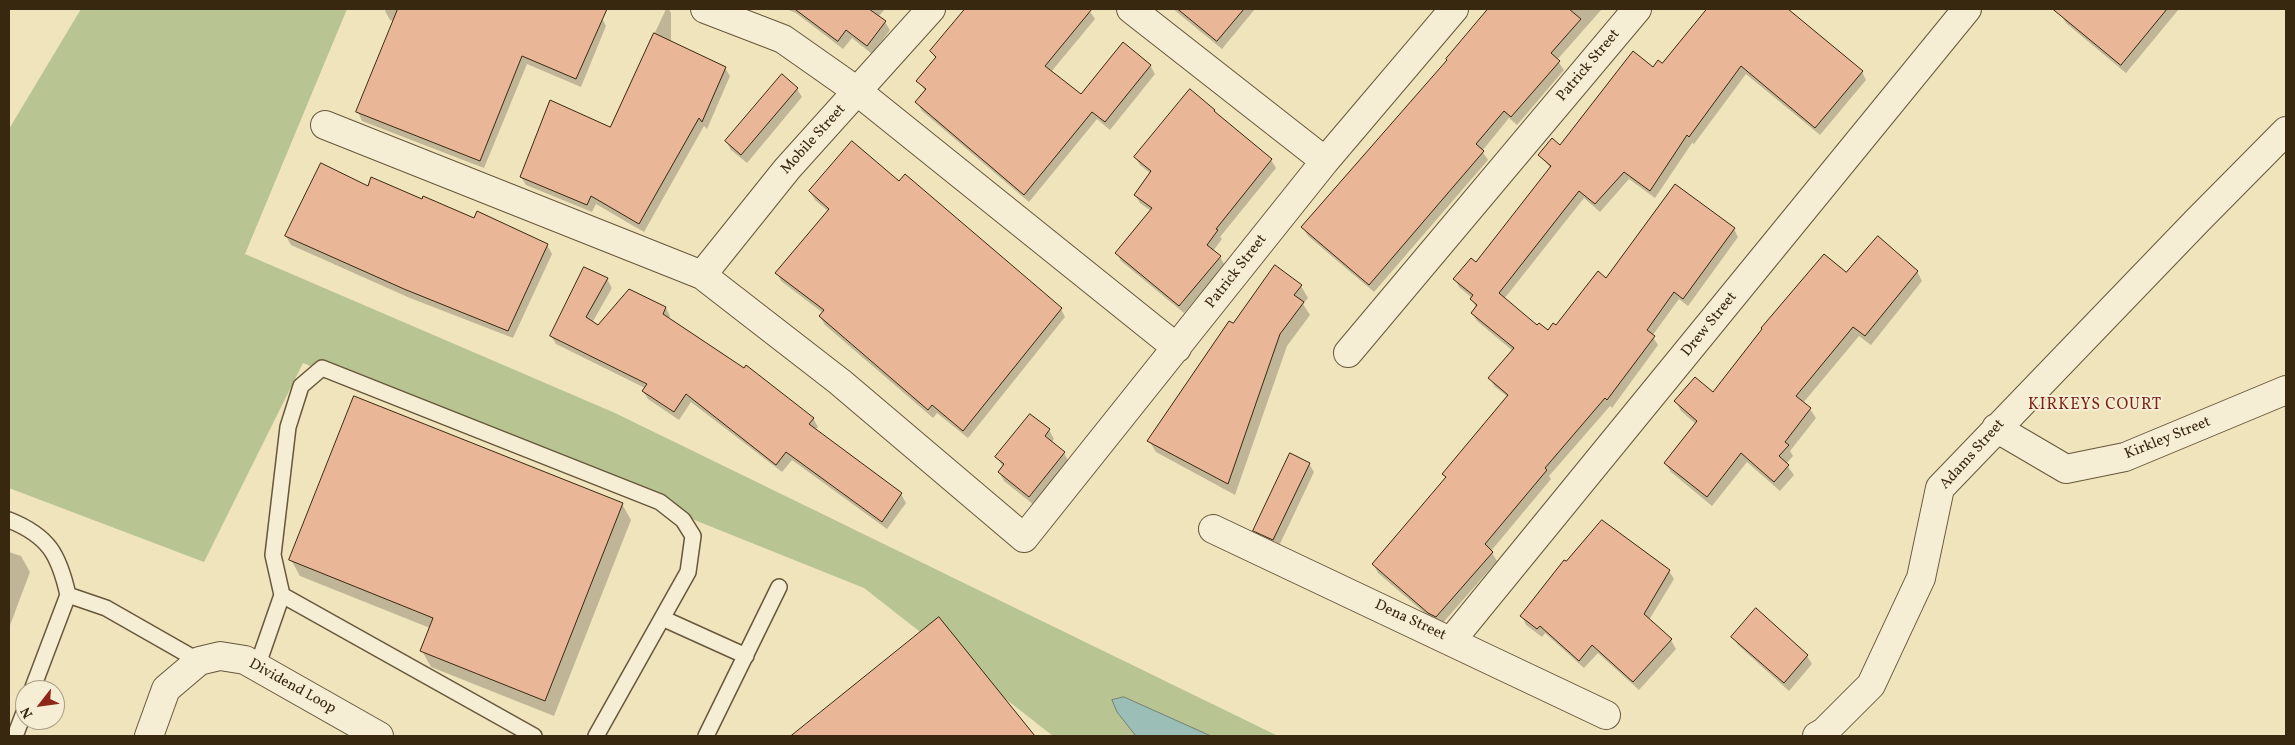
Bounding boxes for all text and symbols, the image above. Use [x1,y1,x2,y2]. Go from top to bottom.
street label: Patrick Street [1554,26,1624,106]
street label: Mobile Street [778,101,850,179]
street label: Patrick Street [1203,231,1271,313]
street label: Drew Street [1678,289,1742,361]
district label: KIRKEYS COURT [2026,396,2164,416]
street label: Kirkley Street [2122,414,2214,464]
street label: Adams Street [1937,416,2009,494]
street label: Dena Street [1371,597,1449,645]
street label: Dividend Loop [245,656,339,718]
north arrow [15,680,65,730]
text: N [17,703,38,721]

